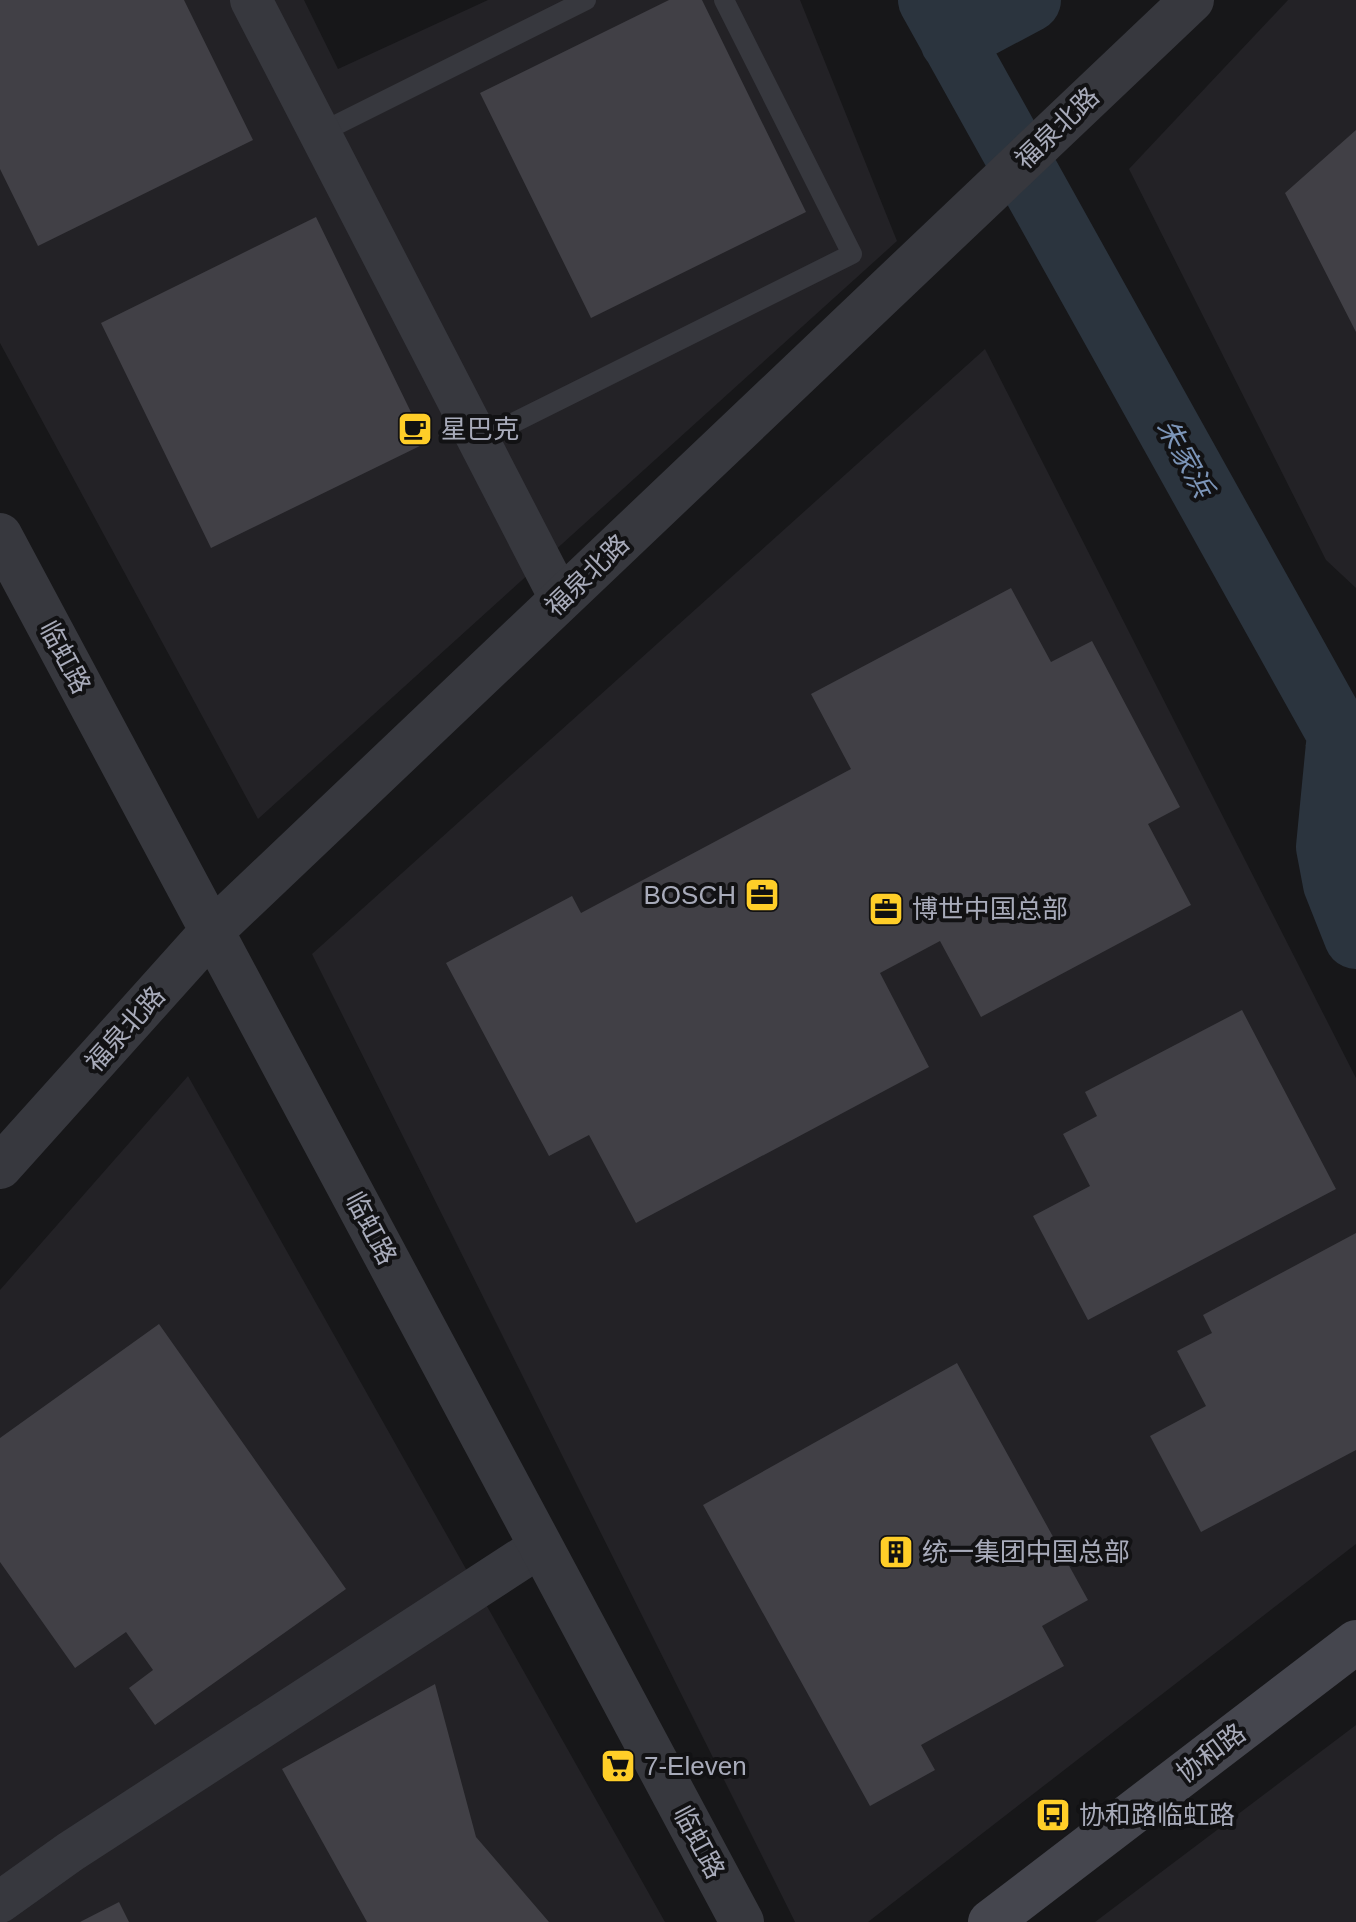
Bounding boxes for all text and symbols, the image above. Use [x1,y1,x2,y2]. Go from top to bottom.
street label: 福泉北路 [1009,81,1105,175]
cafe icon: 星巴克 [396,410,434,448]
place label: 星巴克 [441,414,519,444]
water label: 朱家浜 [1151,414,1220,505]
street label: 福泉北路 [539,528,635,622]
street label: 临虹路 [33,616,97,698]
office icon: BOSCH [743,876,781,914]
place label: BOSCH [644,880,736,910]
office icon: 博世中国总部 [867,890,905,928]
place label: 博世中国总部 [912,894,1068,924]
street label: 福泉北路 [79,980,171,1078]
street label: 临虹路 [339,1187,403,1269]
building icon: 统一集团中国总部 [877,1533,915,1571]
place label: 统一集团中国总部 [922,1537,1130,1567]
street label: 协和路 [1171,1718,1251,1788]
supermarket icon: 7-Eleven [599,1747,637,1785]
place label: 7-Eleven [644,1751,747,1781]
bus stop icon: 协和路临虹路 [1034,1796,1072,1834]
place label: 协和路临虹路 [1079,1800,1235,1830]
street label: 临虹路 [667,1801,731,1883]

